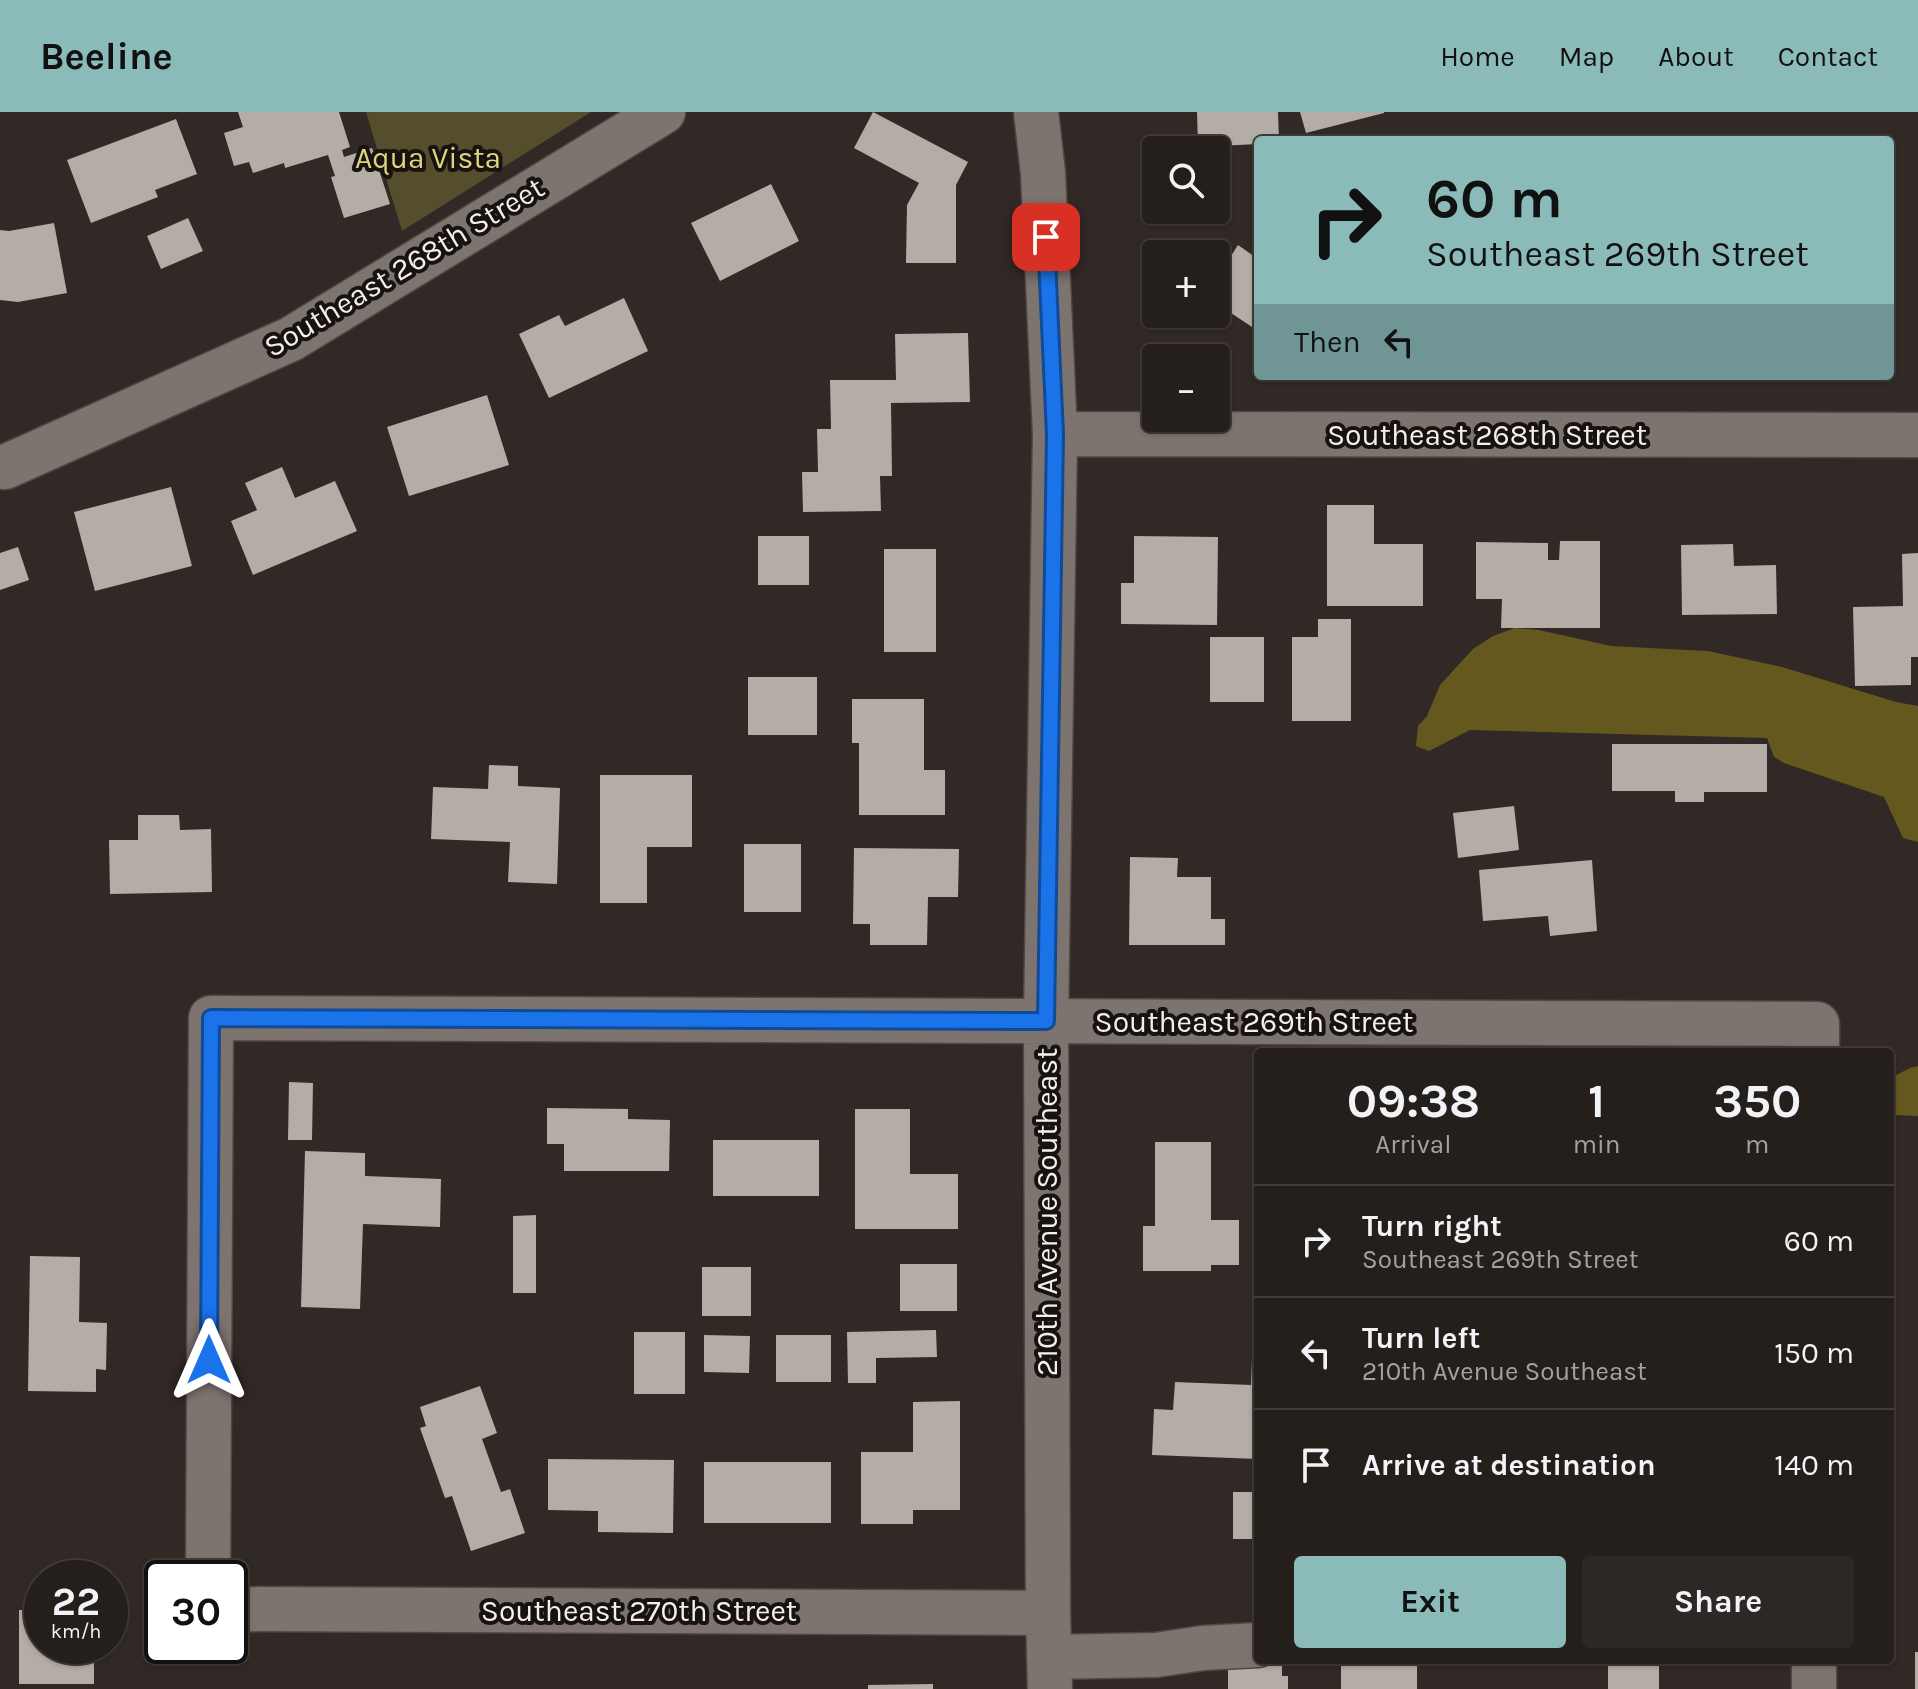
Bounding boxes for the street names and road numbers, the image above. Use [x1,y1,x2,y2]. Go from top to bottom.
street label: Southeast 268th Street [258,169,550,365]
street label: Southeast 268th Street [1327,417,1647,453]
street label: Southeast 269th Street [1095,1004,1414,1040]
street label: 210th Avenue Southeast [1029,1048,1065,1376]
street label: Southeast 270th Street [481,1593,797,1629]

